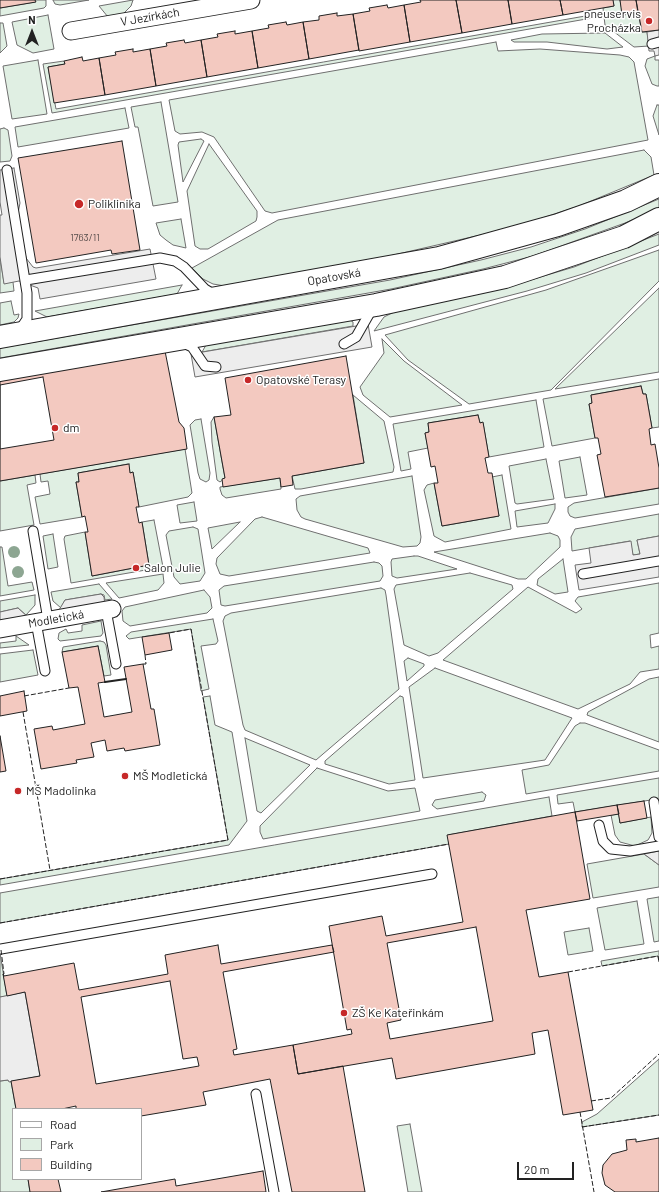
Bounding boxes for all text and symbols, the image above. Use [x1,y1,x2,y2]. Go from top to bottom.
street label: V Jezírkách [119,5,181,29]
place label: pneuservis Procházka [584,7,641,35]
north arrow [12,12,52,52]
text: N [28,13,36,26]
marker: pneuservis Procházka [644,16,654,26]
place label: Poliklinika [88,197,141,211]
marker: Poliklinika [73,198,85,210]
house number: 1763/11 [70,232,100,244]
street label: Opatovská [306,265,362,289]
place label: Opatovské Terasy [256,373,346,387]
marker: Opatovské Terasy [243,375,253,385]
place label: dm [63,421,79,435]
marker: dm [50,423,60,433]
place label: Salon Julie [144,561,201,575]
marker: Salon Julie [131,563,141,573]
street label: Modletická [27,607,85,631]
place label: MŠ Modletická [133,769,207,783]
marker: MŠ Modletická [120,771,130,781]
place label: MŠ Madolinka [26,784,96,798]
marker: MŠ Madolinka [13,786,23,796]
place label: ZŠ Ke Kateřinkám [352,1006,444,1020]
marker: ZŠ Ke Kateřinkám [339,1008,349,1018]
legend [12,1108,142,1180]
text: Road [50,1117,77,1131]
text: Park [50,1137,74,1151]
scale bar [519,1154,576,1180]
text: Building [50,1157,92,1171]
text: 20 m [524,1162,550,1176]

